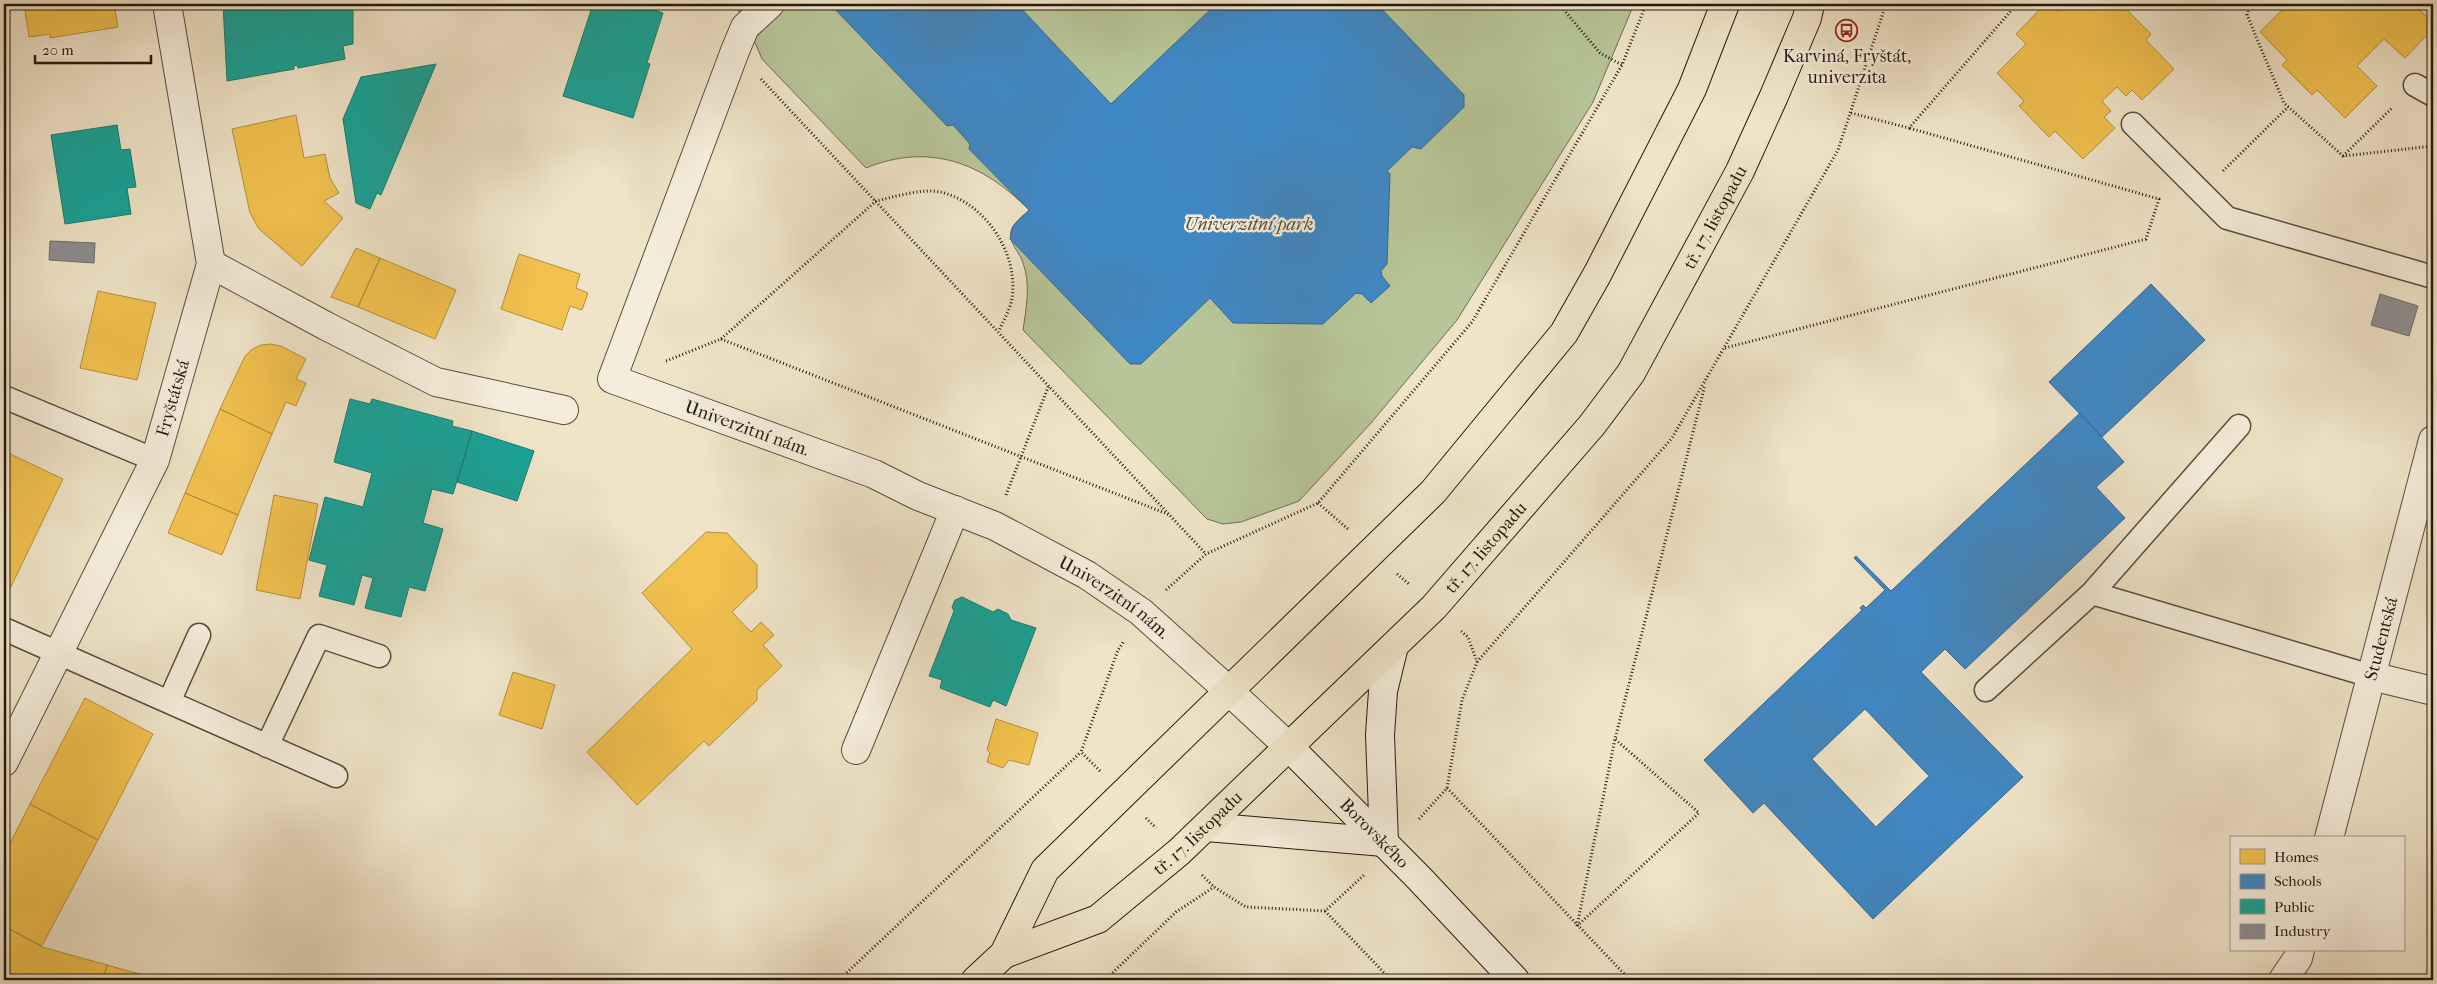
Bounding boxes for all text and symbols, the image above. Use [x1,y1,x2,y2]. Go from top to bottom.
bus stop icon: Karviná, Fryštát, univerzita [1835,19,1859,43]
scale bar [35,32,151,64]
text: 20 m [42,41,74,59]
place label: Karviná, Fryštát, univerzita [1783,46,1912,88]
street label: tř. 17. listopadu [1679,162,1752,273]
park label: Univerzitní park [1184,214,1314,235]
street label: Fryštátská [152,357,194,439]
street label: Univerzitní nám. [682,396,812,461]
street label: tř. 17. listopadu [1441,498,1531,598]
street label: Univerzitní nám. [1055,552,1174,644]
street label: Studentská [2361,594,2403,683]
street label: tř. 17. listopadu [1149,787,1247,880]
street label: Borovského [1335,794,1413,873]
legend [2230,836,2404,952]
text: Homes [2274,848,2319,866]
text: Schools [2274,872,2322,890]
text: Public [2274,898,2315,916]
text: Industry [2274,922,2331,940]

